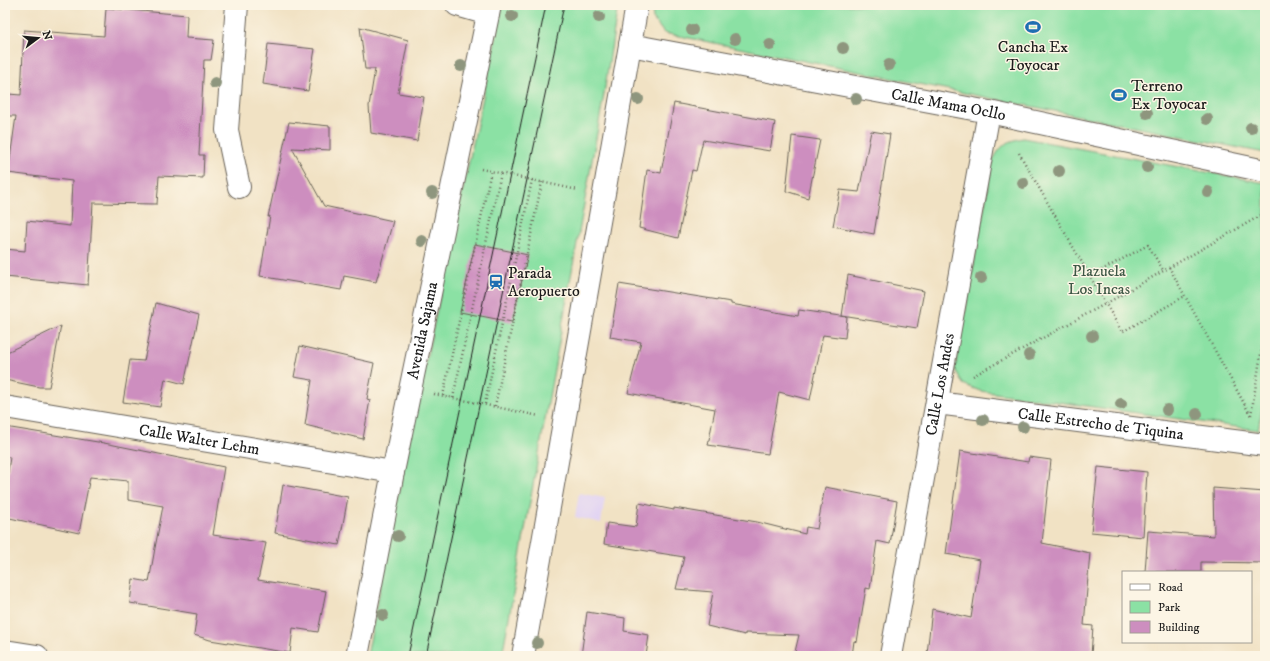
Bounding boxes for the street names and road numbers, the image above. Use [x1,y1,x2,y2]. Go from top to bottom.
street label: Calle Mama Ocllo [889,84,1008,125]
street label: Avenida Sajama [403,280,442,381]
street label: Calle Los Andes [921,332,959,437]
street label: Calle Estrecho de Tiquina [1017,403,1185,445]
street label: Calle Walter Lehm [137,420,261,459]

